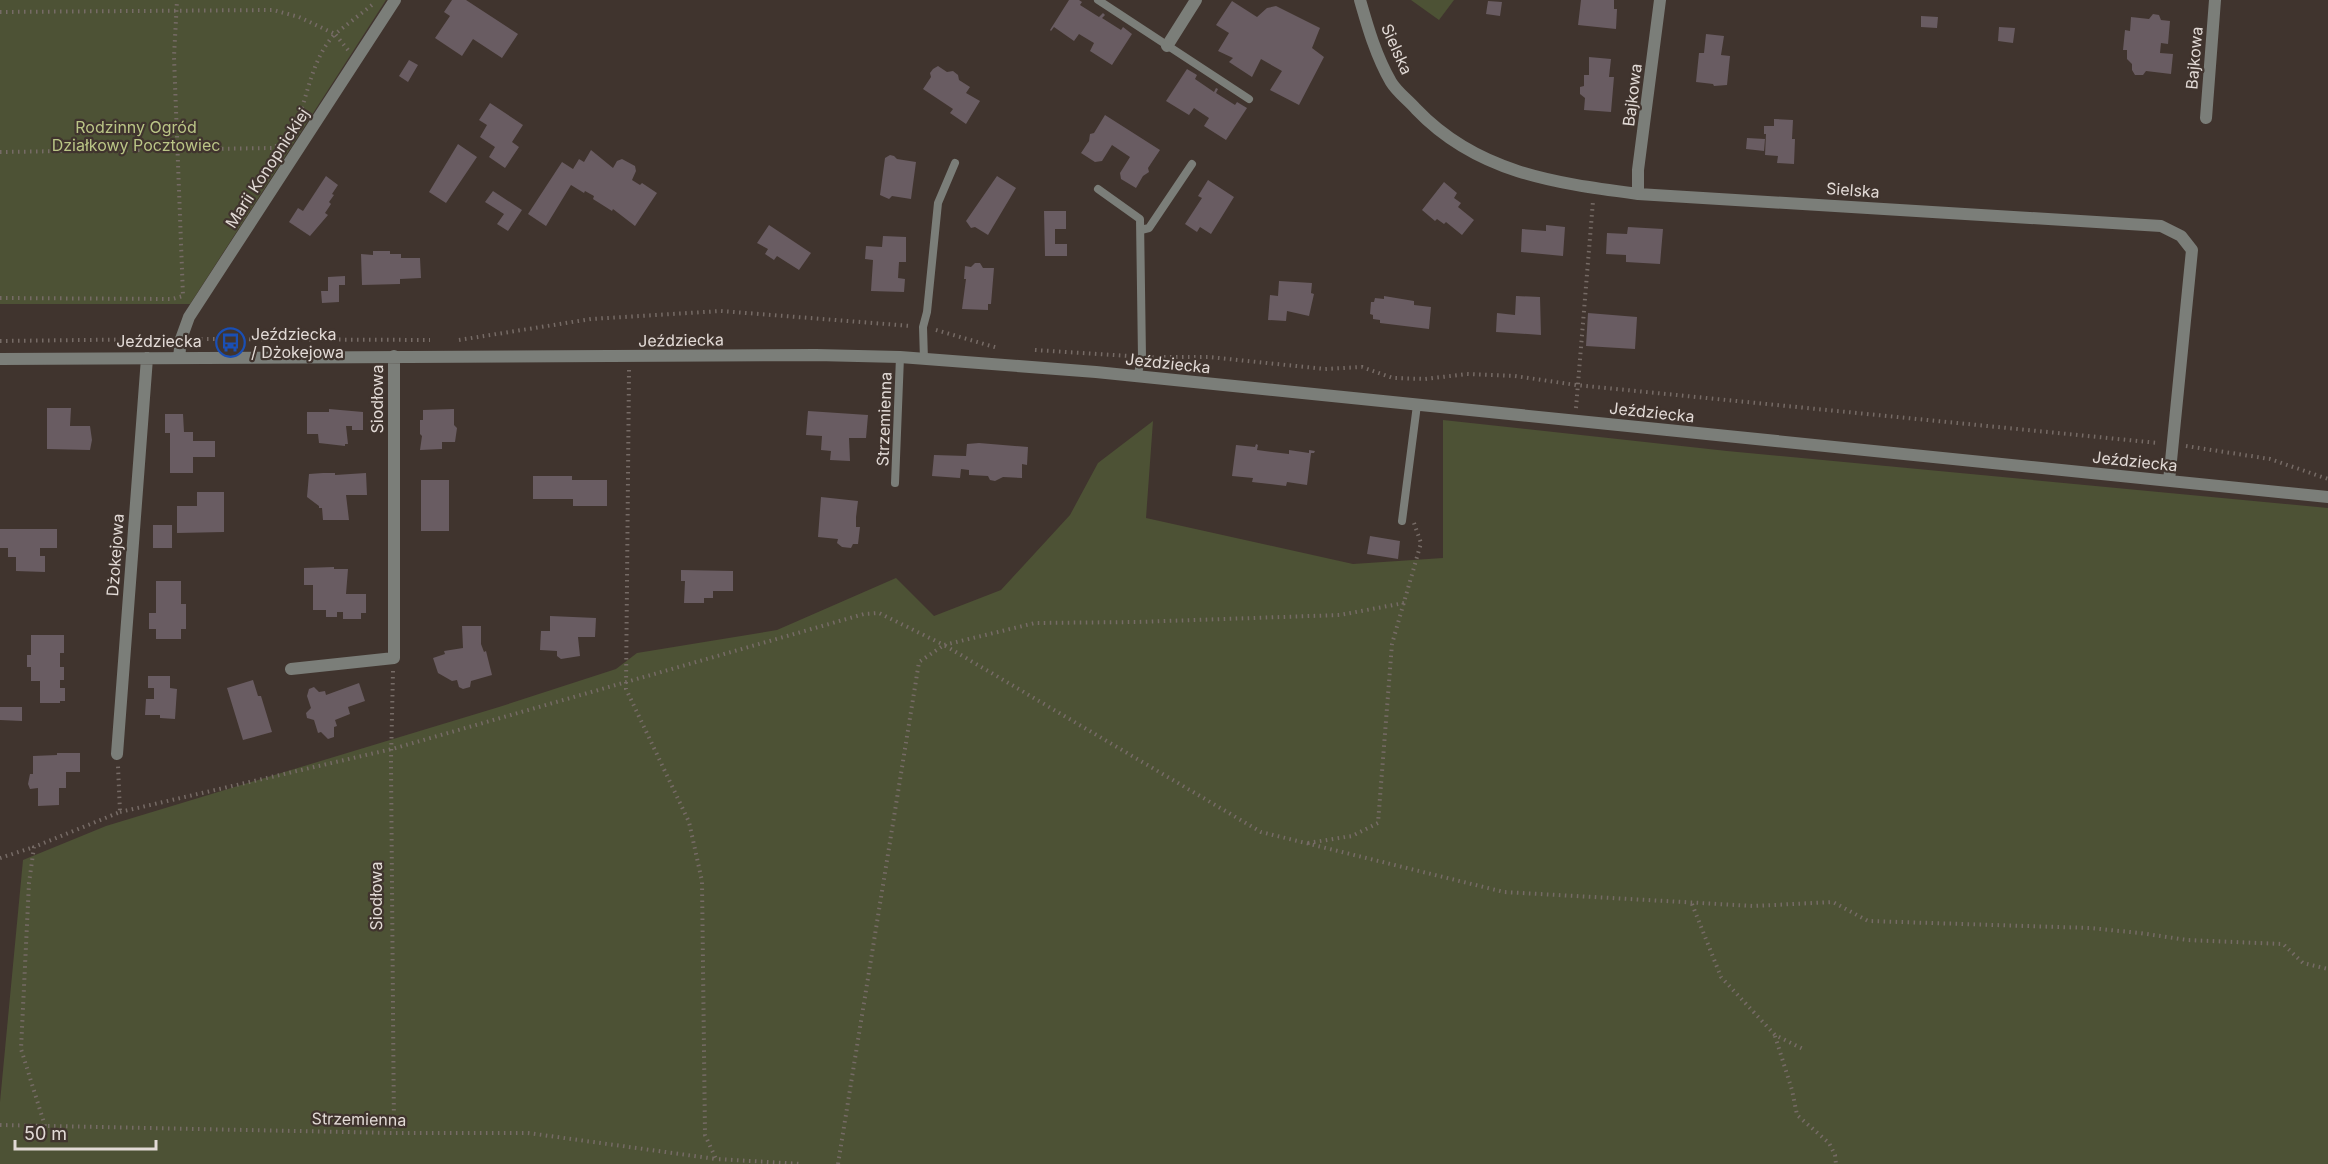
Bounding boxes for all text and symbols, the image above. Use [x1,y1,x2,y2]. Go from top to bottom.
street label: Sielska [1377,20,1417,78]
street label: Bajkowa [2181,26,2207,90]
street label: Bajkowa [1618,62,1646,128]
street label: Marii Konopnickiej [221,104,313,232]
park label: Rodzinny Ogród Działkowy Pocztowiec [52,117,220,155]
street label: Sielska [1826,178,1880,202]
place label: Jeździecka / Dżokejowa [251,324,344,362]
bus stop icon: Jeździecka / Dżokejowa [214,327,246,359]
street label: Jeździecka [638,329,724,351]
street label: Jeździecka [116,331,202,351]
street label: Jeździecka [1124,349,1212,377]
street label: Siodłowa [367,365,387,433]
street label: Strzemienna [872,371,896,467]
street label: Jeździecka [1608,398,1696,426]
street label: Jeździecka [2091,447,2179,475]
street label: Dżokejowa [102,513,128,597]
street label: Siodłowa [366,862,386,930]
street label: Strzemienna [312,1108,406,1130]
scale bar [15,1113,156,1151]
text: 50 m [24,1123,67,1144]

